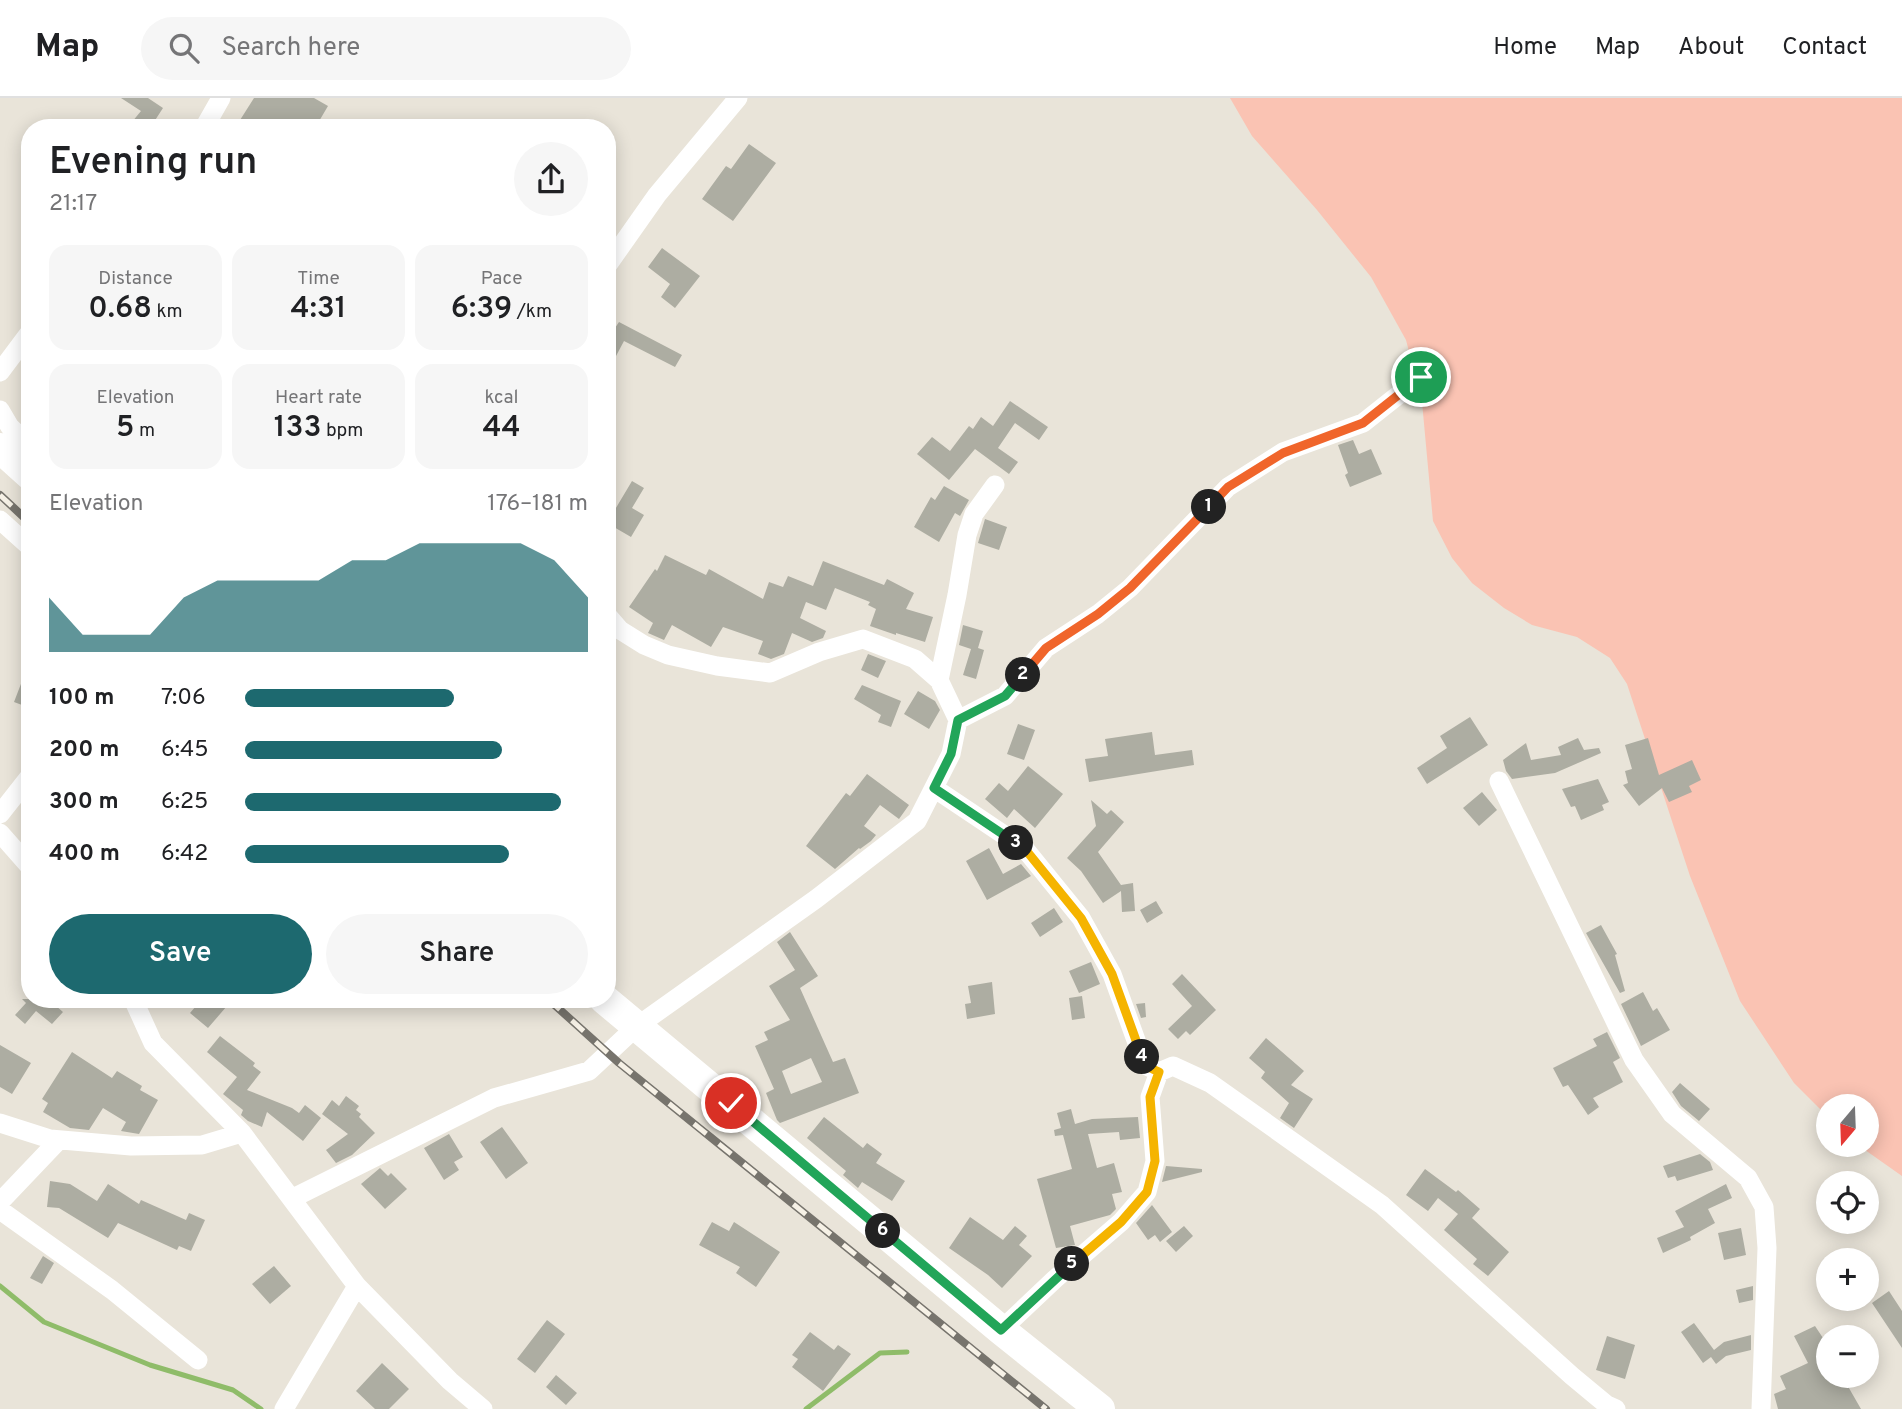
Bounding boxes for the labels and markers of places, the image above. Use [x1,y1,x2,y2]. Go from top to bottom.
pin [1391,347,1451,407]
pin: 1 [1192,490,1226,524]
pin: 2 [1006,658,1040,692]
pin: 3 [998,826,1034,860]
pin: 4 [1124,1040,1160,1074]
pin [701,1073,761,1133]
pin: 6 [866,1214,900,1248]
pin: 5 [1054,1246,1090,1282]

